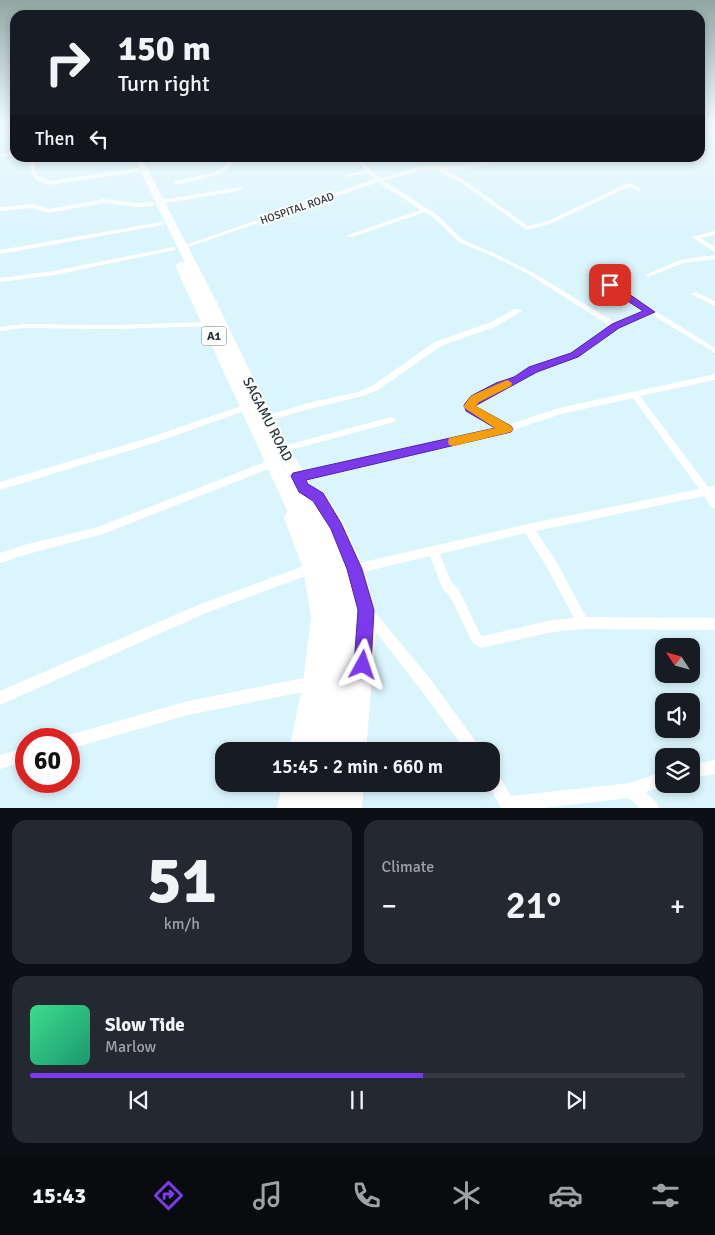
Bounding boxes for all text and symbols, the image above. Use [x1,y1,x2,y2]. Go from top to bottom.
text: 150 m [118,27,211,70]
icon: right [35,30,100,95]
text: Turn right [118,70,210,97]
icon: left [85,125,113,153]
text: Then [35,127,75,151]
street label: HOSPITAL ROAD [259,190,336,227]
pin [589,264,631,306]
icon: arrive [596,271,624,299]
road number: A1 [202,326,226,346]
street label: SAGAMU ROAD [239,374,296,464]
position arrow [336,638,388,690]
north arrow [655,638,700,682]
map controls [655,638,700,793]
button: sound [655,693,700,738]
speed limit sign: 60 [15,728,80,793]
button: layers [655,748,700,793]
text: 15:45 · 2 min · 660 m [272,755,443,779]
text: 51 [147,841,217,921]
text: Climate [382,857,434,877]
text: 21° [505,882,561,929]
text: − [382,889,397,923]
text: + [670,889,685,923]
text: km/h [164,914,200,934]
text: Slow Tide [105,1013,185,1037]
text: Marlow [105,1037,156,1057]
icon: previous [125,1086,153,1114]
icon: pause [343,1086,371,1114]
icon: next [562,1086,590,1114]
icon: directions [151,1178,186,1213]
icon: music [250,1178,285,1213]
icon: phone [349,1178,384,1213]
icon: climate [449,1178,484,1213]
icon: car [548,1178,583,1213]
icon: filters [648,1178,683,1213]
text: 15:43 [32,1182,86,1209]

